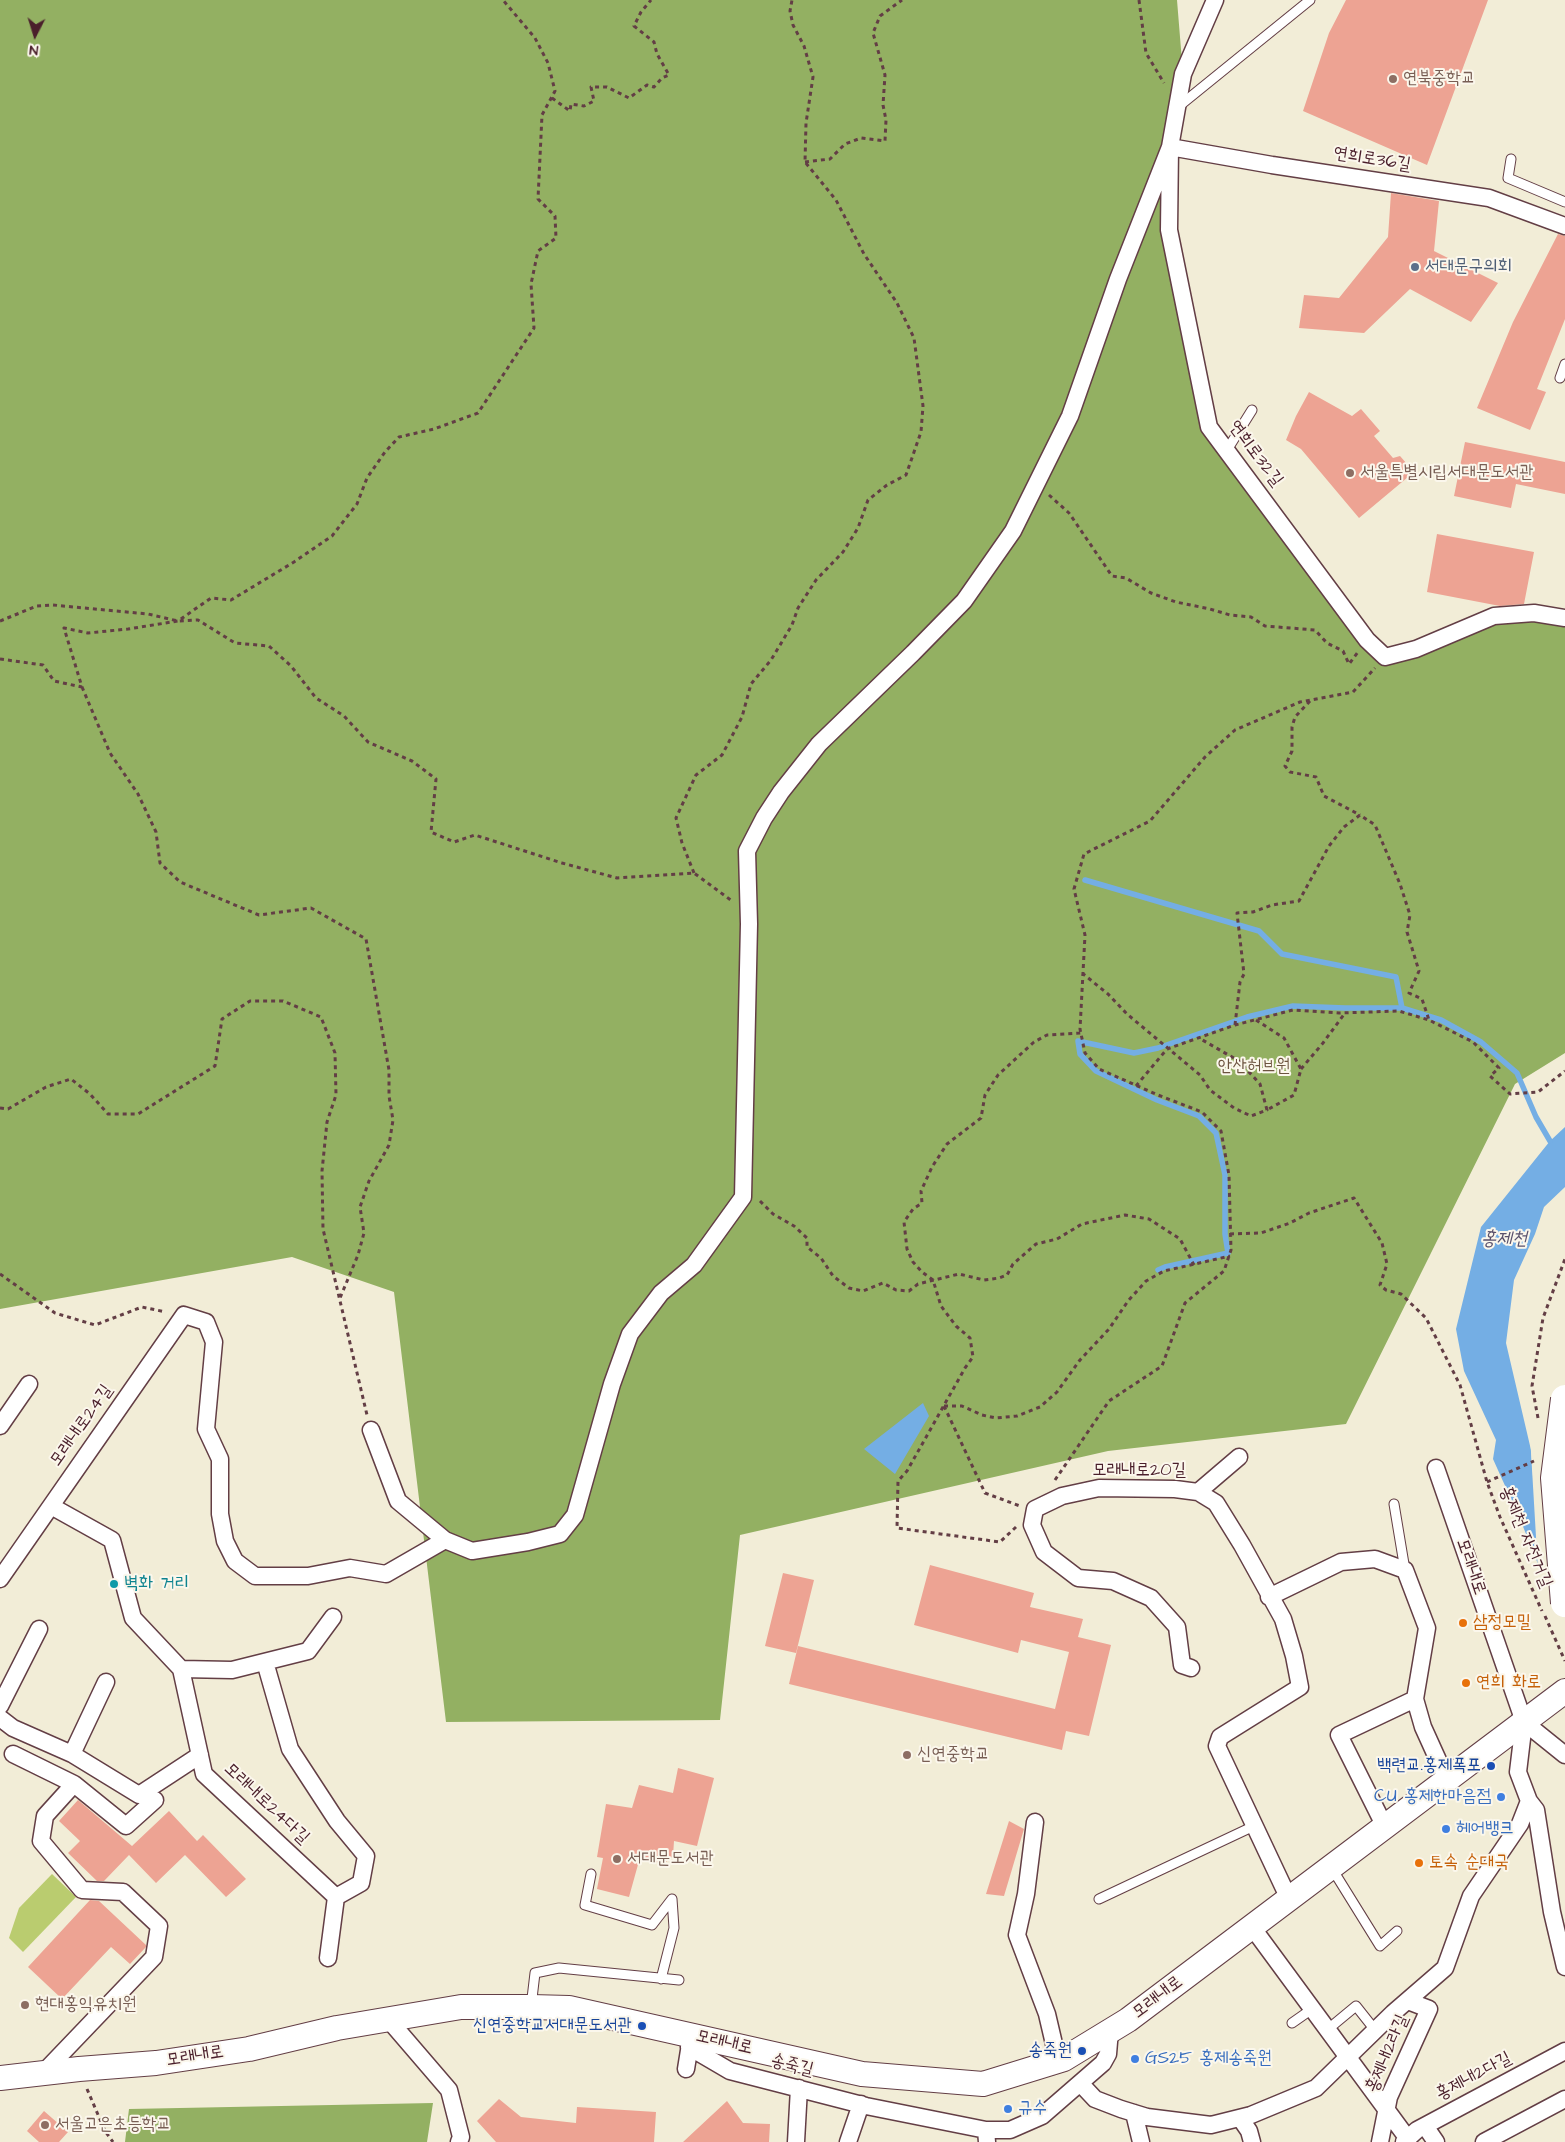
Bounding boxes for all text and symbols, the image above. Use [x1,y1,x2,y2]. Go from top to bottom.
north arrow [10,10,60,60]
text: N [28,40,39,60]
place label: 연북중학교 [1403,68,1475,90]
marker: 연북중학교 [1387,73,1399,85]
street label: 연희로36길 [1332,143,1412,177]
place label: 서대문구의회 [1425,256,1512,278]
marker: 서대문구의회 [1409,261,1421,273]
street label: 연희로32길 [1223,417,1287,491]
place label: 서울특별시립서대문도서관 [1360,462,1534,484]
marker: 서울특별시립서대문도서관 [1344,467,1356,479]
park label: 안산허브원 [1218,1056,1290,1078]
water label: 홍제천 [1481,1229,1527,1251]
street label: 모래내로24길 [46,1381,118,1471]
street label: 모래내로20길 [1092,1460,1186,1482]
street label: 홍제천 자전거길 [1494,1483,1556,1591]
street label: 모래내로 [1450,1536,1490,1598]
place label: 벽화 거리 [124,1573,189,1595]
marker: 벽화 거리 [108,1578,120,1590]
place label: 삼정모밀 [1473,1612,1531,1634]
marker: 삼정모밀 [1457,1617,1469,1629]
place label: 연희 화로 [1476,1672,1541,1694]
marker: 연희 화로 [1460,1677,1472,1689]
place label: 신연중학교 [917,1744,989,1766]
marker: 신연중학교 [901,1749,913,1761]
place label: 백련교.홍제폭포 [1377,1755,1481,1777]
street label: 모래내로24다길 [219,1759,313,1849]
marker: 백련교.홍제폭포 [1485,1760,1497,1772]
place label: CU 홍제한마음점 [1374,1786,1491,1808]
marker: CU 홍제한마음점 [1495,1791,1507,1803]
place label: 헤어뱅크 [1456,1818,1514,1840]
marker: 헤어뱅크 [1440,1823,1452,1835]
place label: 서대문도서관 [627,1848,714,1870]
place label: 토속 순대국 [1429,1852,1509,1874]
marker: 서대문도서관 [611,1853,623,1865]
marker: 토속 순대국 [1413,1857,1425,1869]
street label: 모래내로 [1128,1972,1188,2024]
place label: 현대홍익유치원 [35,1994,136,2016]
marker: 현대홍익유치원 [19,1999,31,2011]
street label: 홍제내2라길 [1362,2012,1414,2096]
place label: 신연중학교서대문도서관 [473,2015,632,2037]
marker: 신연중학교서대문도서관 [636,2020,648,2032]
street label: 모래내로 [693,2026,755,2060]
place label: 송죽원 [1029,2040,1072,2062]
street label: 모래내로 [165,2042,225,2072]
marker: 송죽원 [1076,2045,1088,2057]
place label: GS25 홍제송죽원 [1145,2048,1272,2070]
street label: 홍제내2다길 [1432,2048,1516,2106]
street label: 송죽길 [768,2050,816,2082]
marker: GS25 홍제송죽원 [1129,2053,1141,2065]
place label: 규수 [1018,2098,1047,2120]
marker: 규수 [1002,2103,1014,2115]
place label: 서울고은초등학교 [55,2114,171,2136]
marker: 서울고은초등학교 [39,2119,51,2131]

